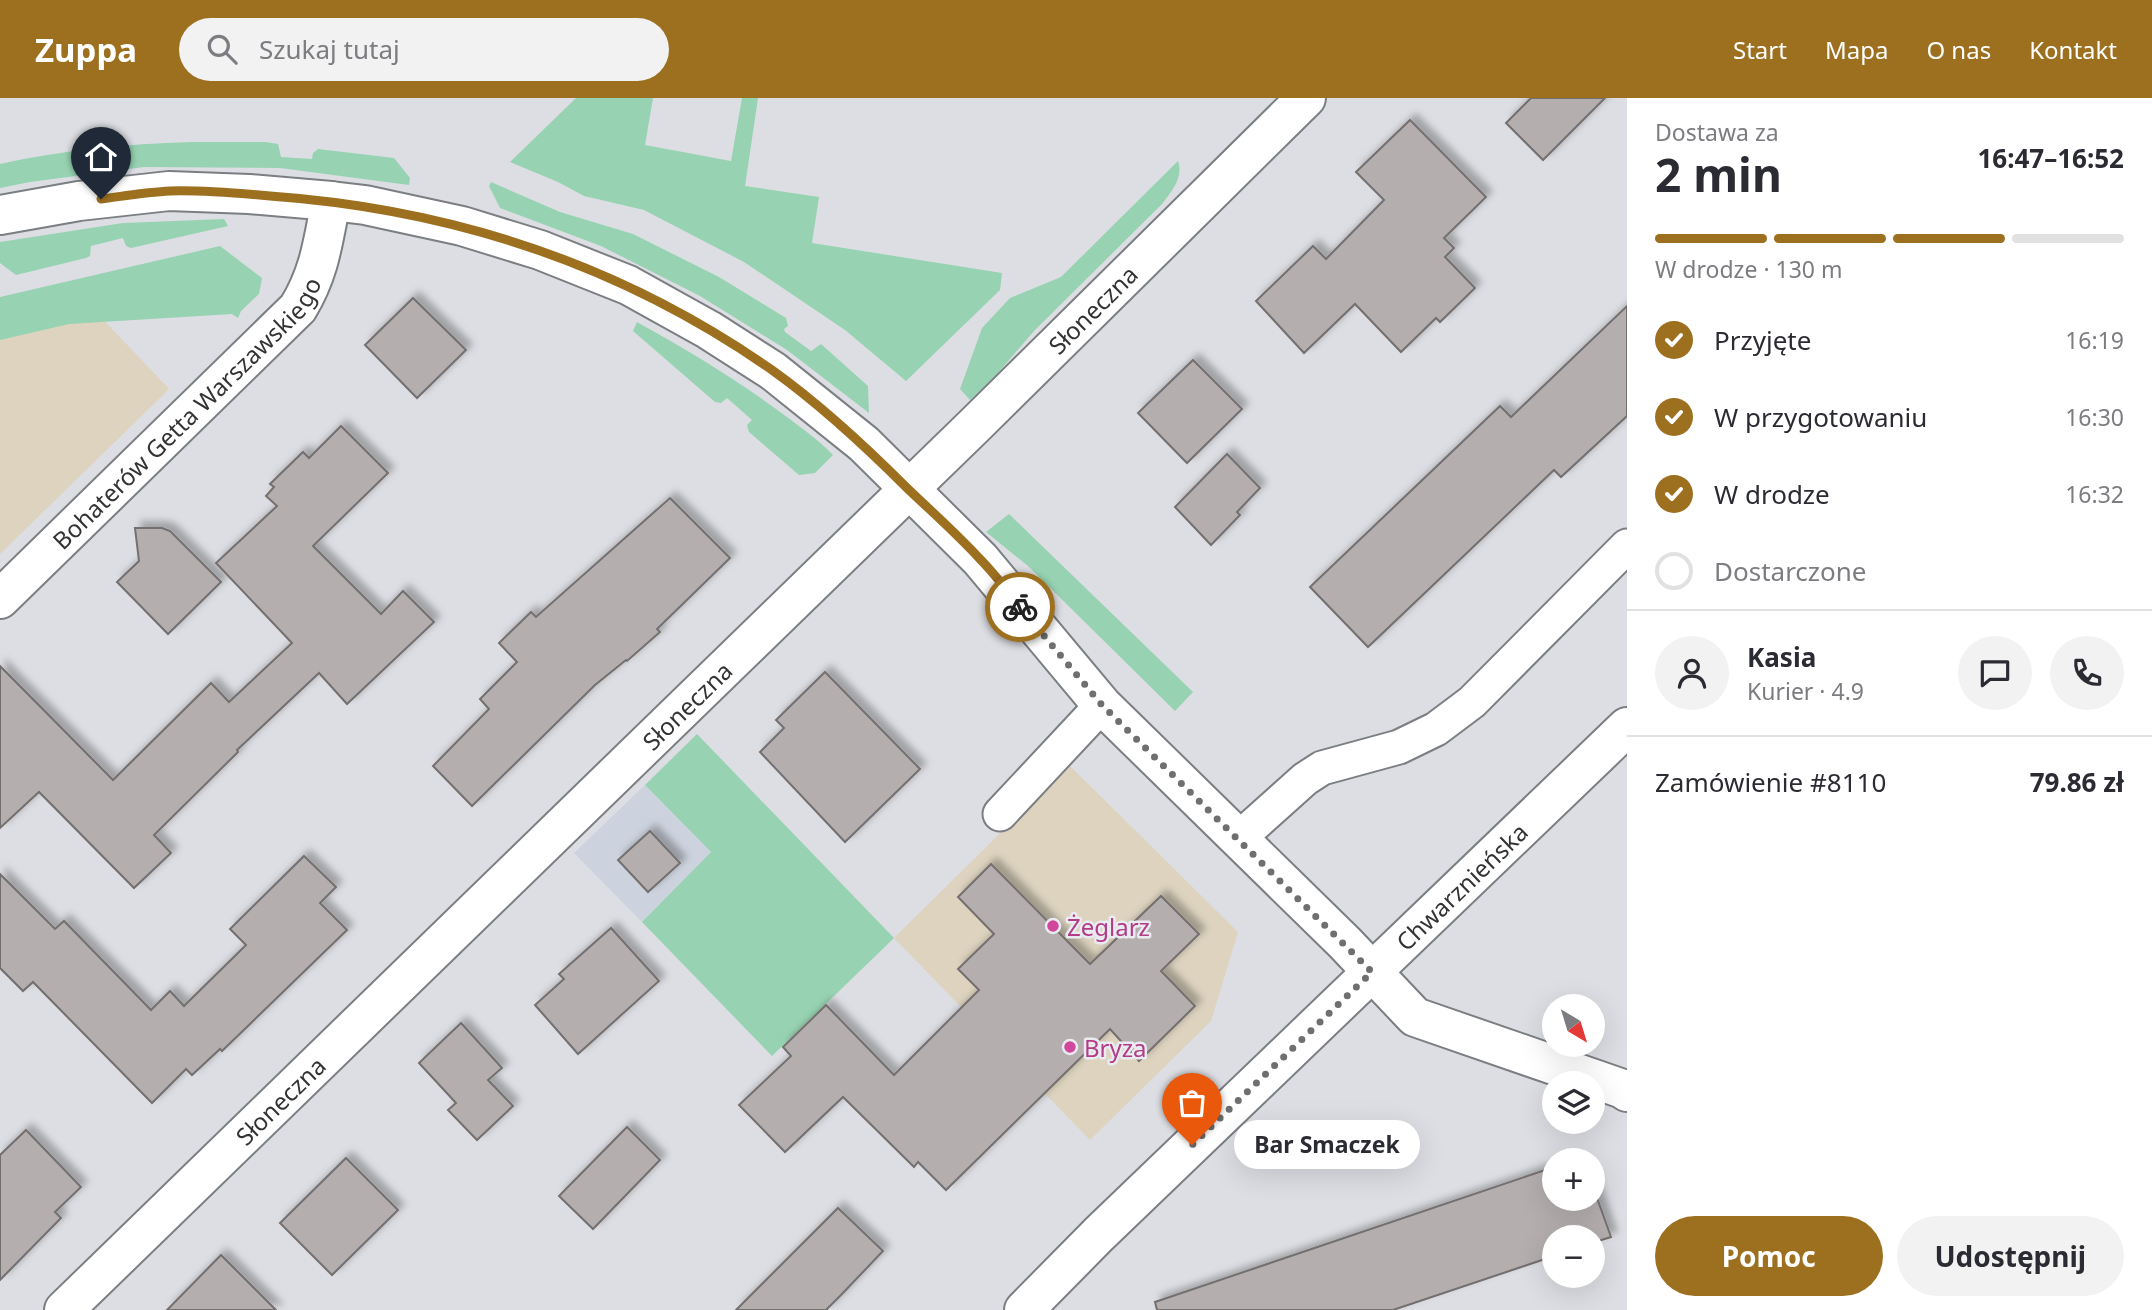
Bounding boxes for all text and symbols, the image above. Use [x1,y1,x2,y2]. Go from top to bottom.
search box [179,18,669,81]
text: Zuppa [35,27,137,72]
icon: search [203,30,241,68]
text: Szukaj tutaj [259,31,400,67]
text: Start [1733,33,1787,66]
text: Mapa [1825,33,1888,66]
text: O nas [1926,33,1991,66]
text: Kontakt [2029,33,2117,66]
text: Dostawa za [1655,116,1779,148]
pin [71,127,131,199]
icon: home [82,138,120,176]
text: 16:47–16:52 [1977,140,2124,176]
text: 2 min [1655,143,1782,205]
text: W drodze · 130 m [1655,253,1842,285]
street label: Słoneczna [1040,258,1144,361]
street label: Bohaterów Getta Warszawskiego [45,272,328,556]
icon: check [1655,321,1693,359]
text: Przyjęte [1714,322,1811,358]
text: 16:19 [2065,324,2124,356]
icon: check [1655,398,1693,436]
text: W przygotowaniu [1714,399,1927,435]
text: 16:30 [2065,401,2124,433]
icon: check [1655,475,1693,513]
text: W drodze [1714,476,1830,512]
text: 16:32 [2065,478,2124,510]
text: Dostarczone [1714,553,1867,589]
courier [985,572,1055,642]
icon: bike [1001,588,1039,626]
button: person [1655,636,1729,710]
button: chat [1958,636,2032,710]
button: phone [2050,636,2124,710]
text: Kasia [1747,639,1816,675]
street label: Słoneczna [634,654,739,757]
text: Kurier · 4.9 [1747,675,1864,707]
text: Zamówienie #8110 [1655,764,1886,800]
text: 79.86 zł [2030,764,2124,800]
street label: Chwarznieńska [1388,815,1534,957]
place label: Żeglarz [1067,910,1150,943]
marker: Żeglarz [1045,918,1061,934]
north arrow [1542,994,1605,1057]
map controls [1542,994,1605,1288]
place label: Bryza [1084,1031,1147,1064]
marker: Bryza [1062,1039,1078,1055]
street label: Słoneczna [228,1049,332,1152]
button: layers [1542,1071,1605,1134]
pin [1162,1073,1222,1145]
icon: bag [1173,1084,1211,1122]
callout: Bar Smaczek [1234,1121,1420,1170]
text: Bar Smaczek [1254,1128,1400,1160]
button: + [1542,1148,1605,1211]
button: Pomoc [1655,1216,1883,1296]
button: Udostępnij [1897,1216,2124,1296]
button: − [1542,1225,1605,1288]

